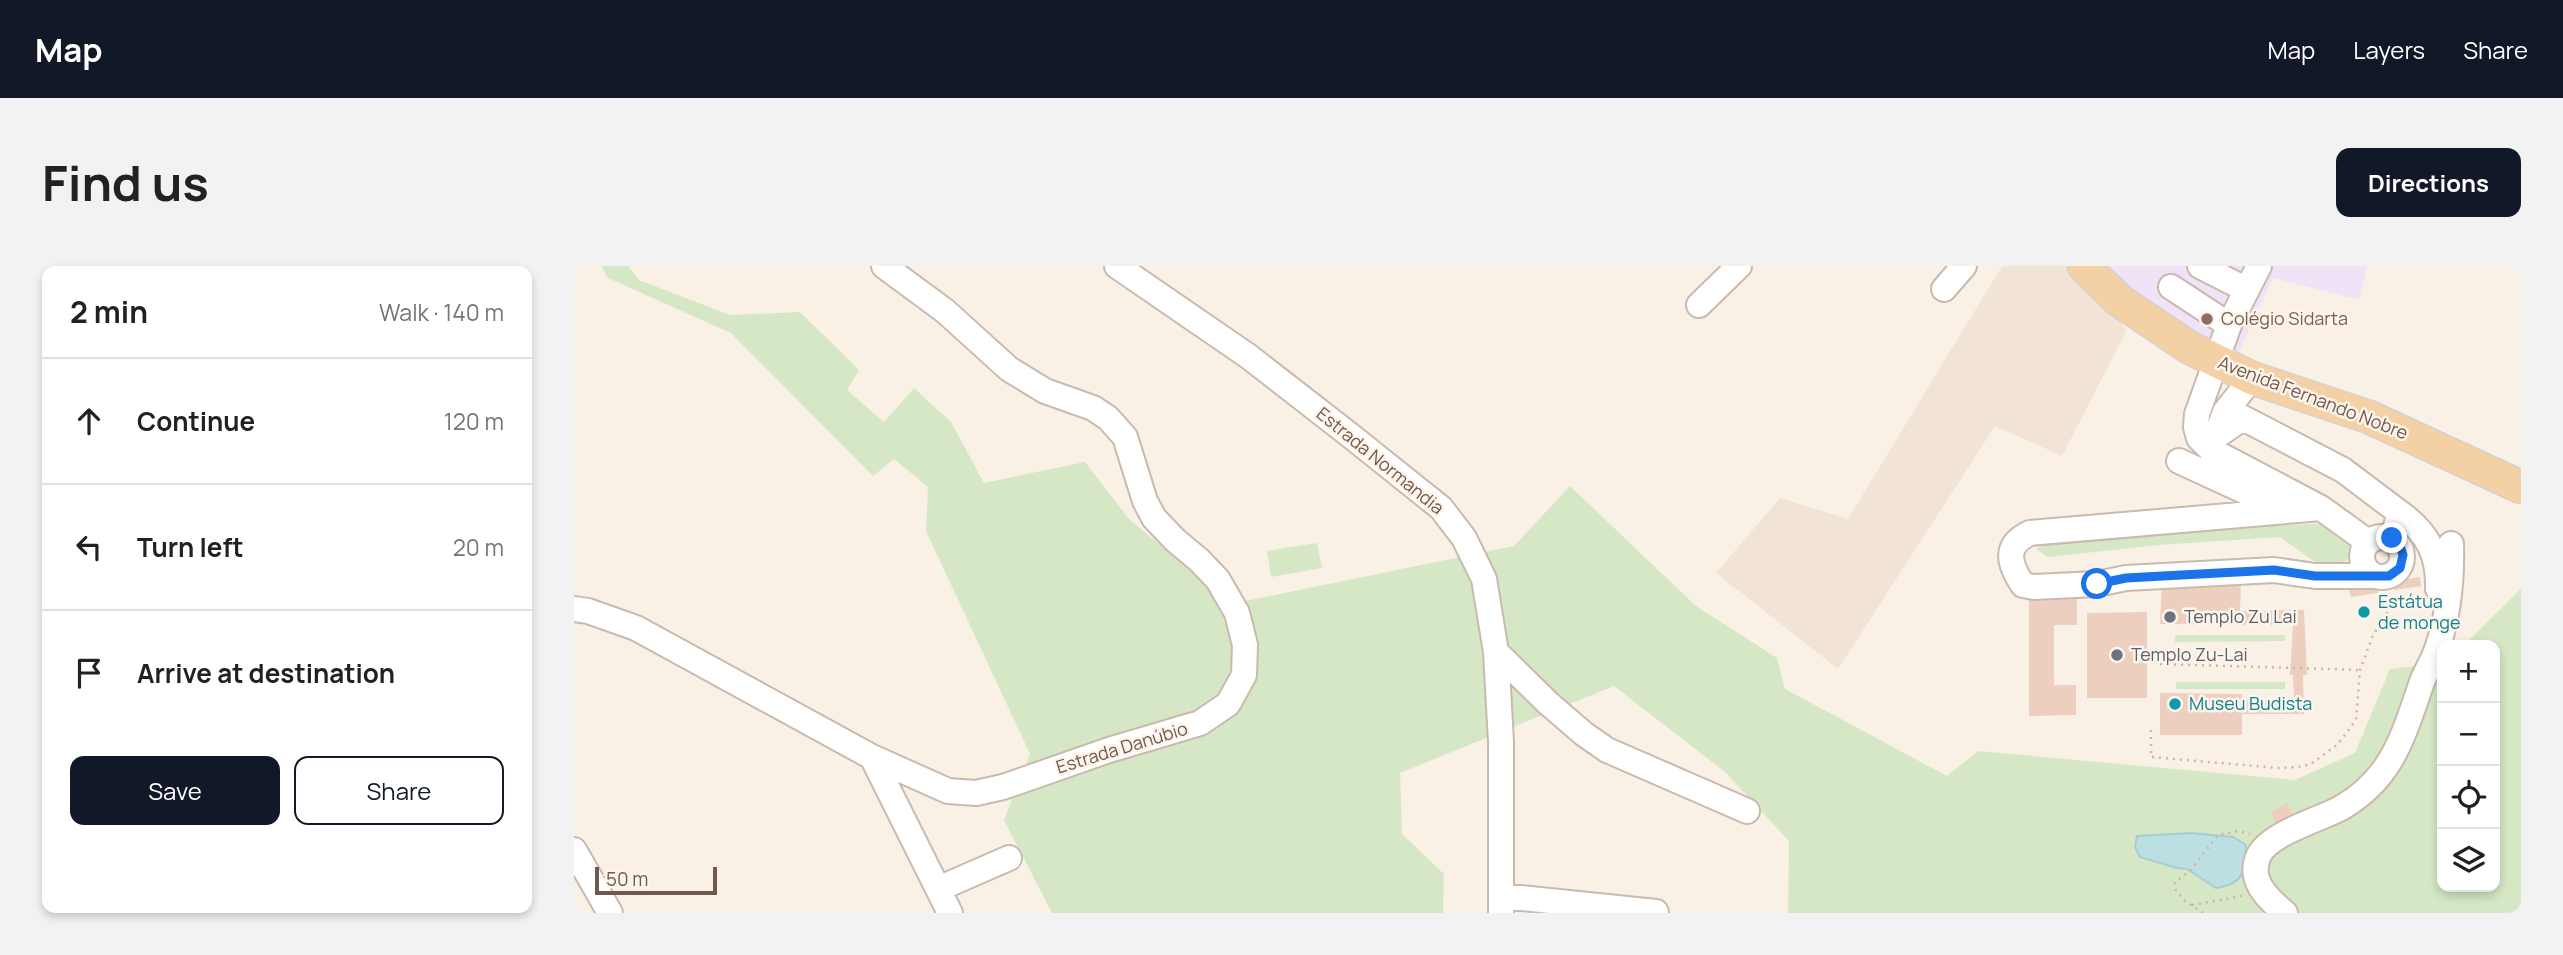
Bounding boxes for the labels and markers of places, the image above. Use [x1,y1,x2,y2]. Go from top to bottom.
place label: Colégio Sidarta [2221,306,2348,330]
marker: Colégio Sidarta [2199,311,2215,327]
place label: Estátua de monge [2378,589,2461,634]
place label: Templo Zu Lai [2184,604,2297,628]
marker: Estátua de monge [2356,604,2372,620]
marker: Templo Zu Lai [2162,609,2178,625]
place label: Templo Zu-Lai [2131,642,2248,666]
marker: Templo Zu-Lai [2109,647,2125,663]
place label: Museu Budista [2189,691,2312,715]
marker: Museu Budista [2167,696,2183,712]

